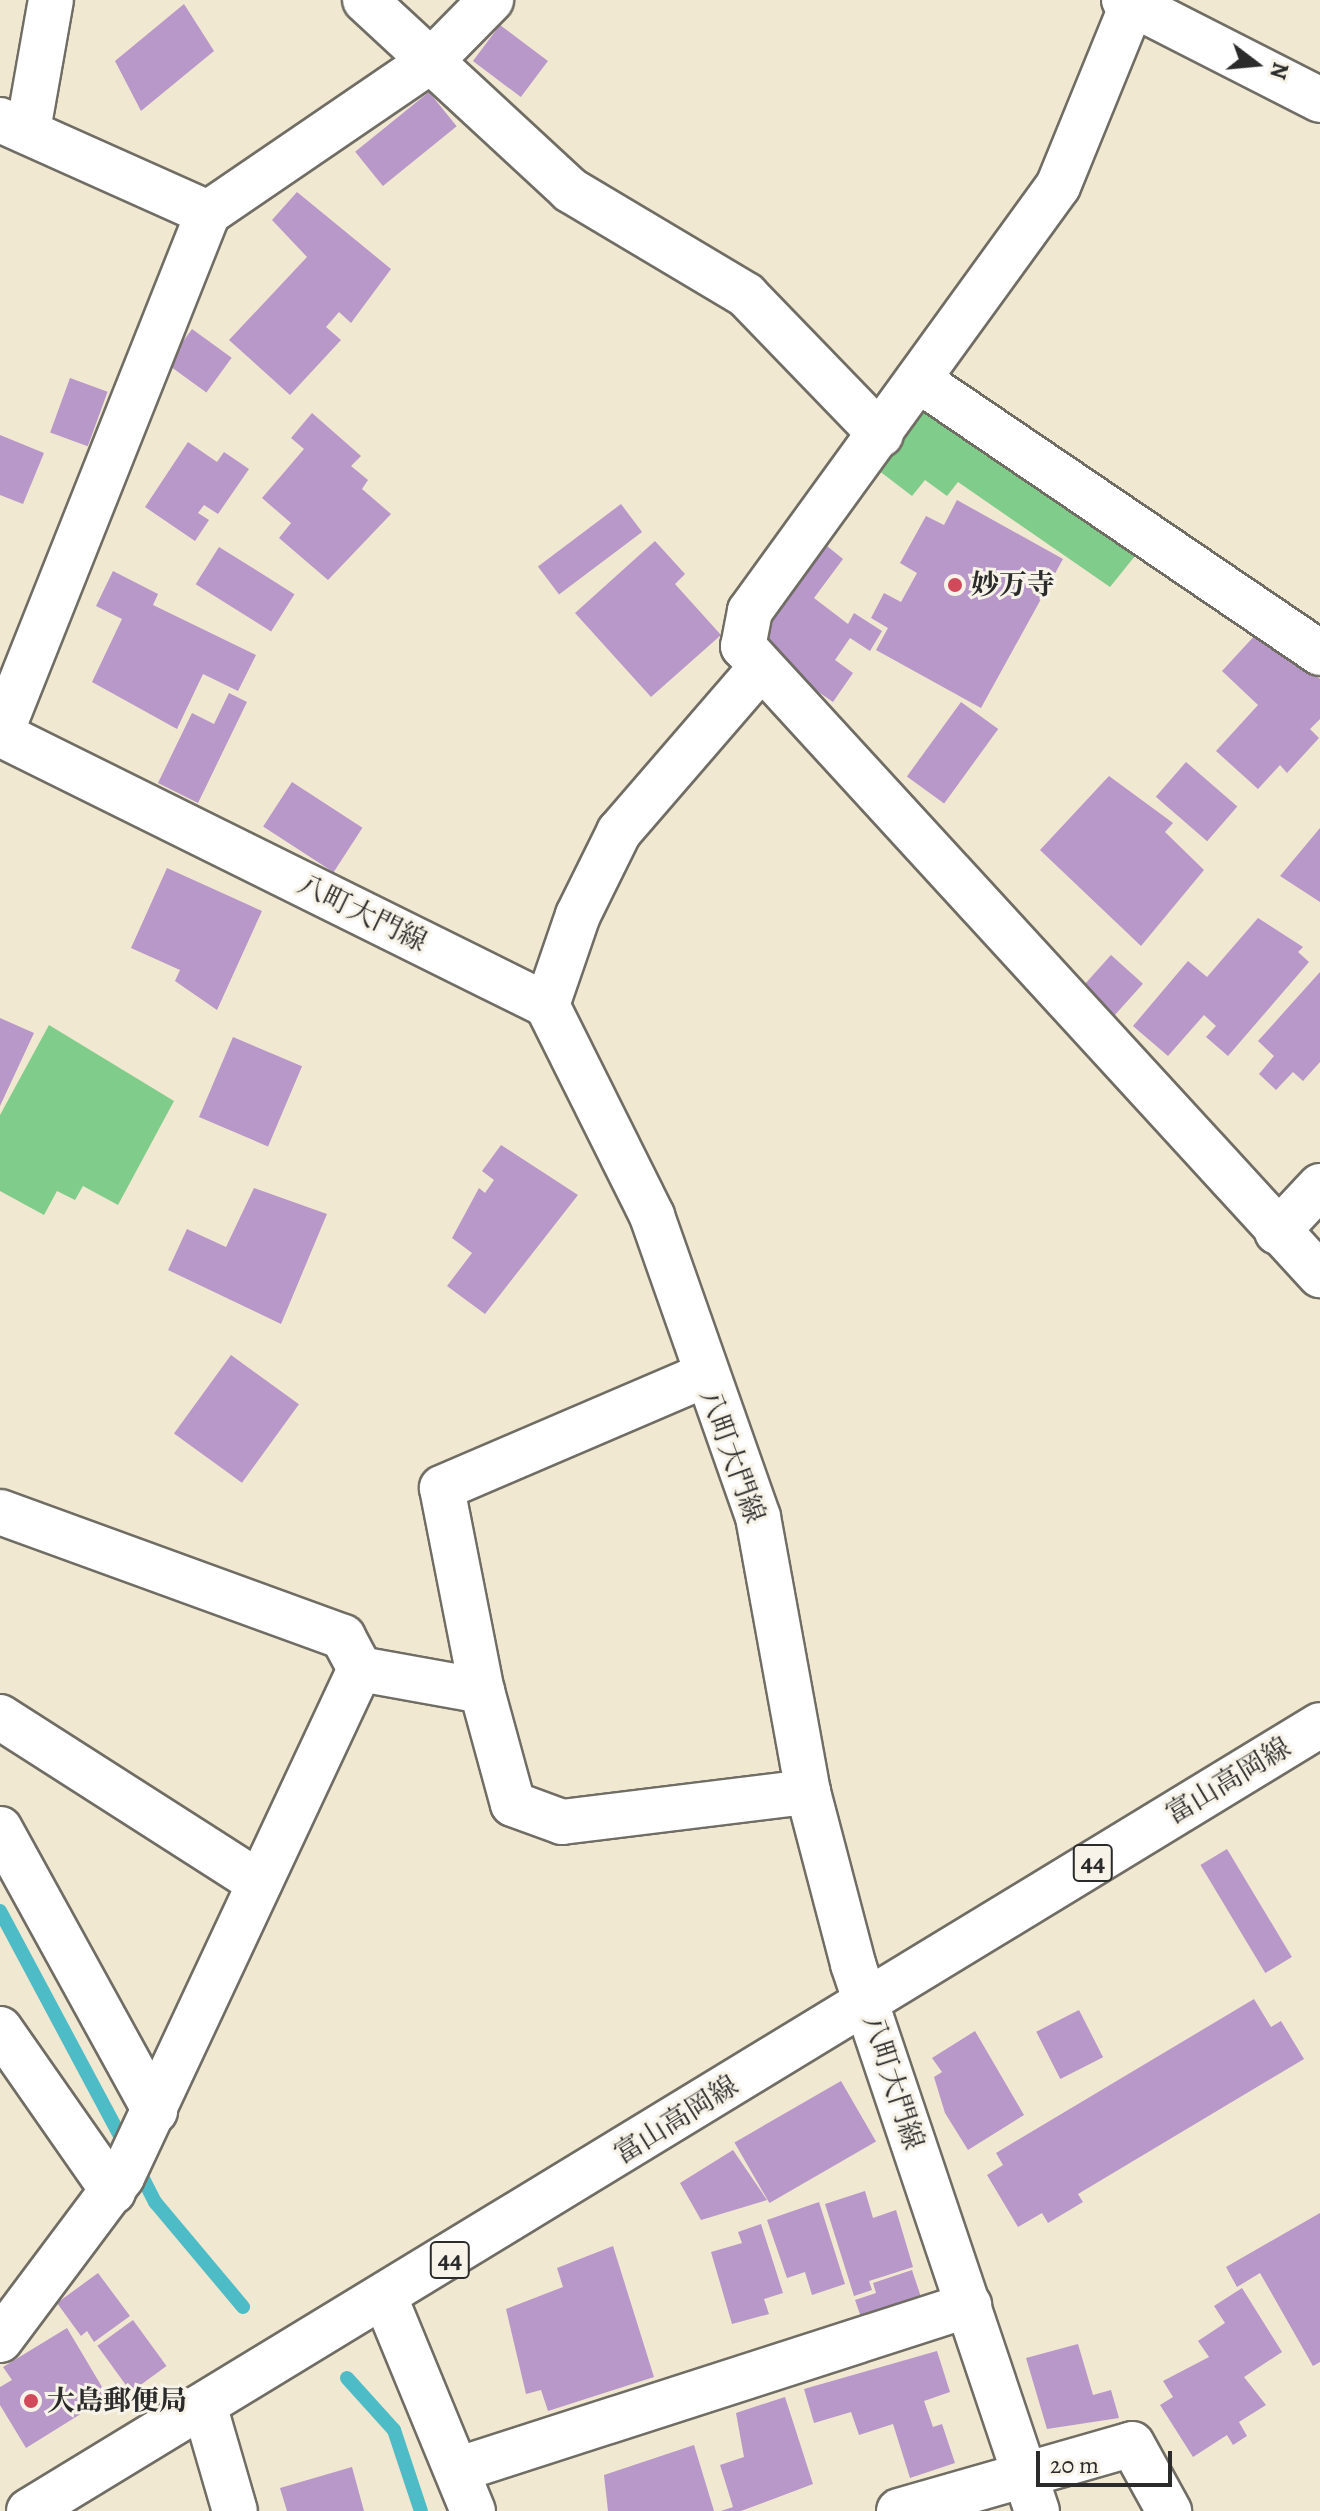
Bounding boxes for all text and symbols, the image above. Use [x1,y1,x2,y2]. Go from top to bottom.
north arrow [1216,24,1296,104]
text: N [1262,59,1296,82]
place label: 妙万寺 [971,568,1055,602]
marker: 妙万寺 [946,576,964,594]
street label: 八町大門線 [292,867,432,959]
street label: 八町大門線 [692,1384,772,1528]
street label: 富山高岡線 [1159,1731,1297,1831]
road number: 44 [1071,1841,1115,1885]
street label: 八町大門線 [855,2010,931,2154]
street label: 富山高岡線 [608,2069,744,2171]
road number: 44 [428,2238,472,2282]
place label: 大島郵便局 [47,2384,187,2418]
marker: 大島郵便局 [22,2392,40,2410]
scale bar [1040,2435,1176,2485]
text: 20 m [1050,2449,1099,2481]

